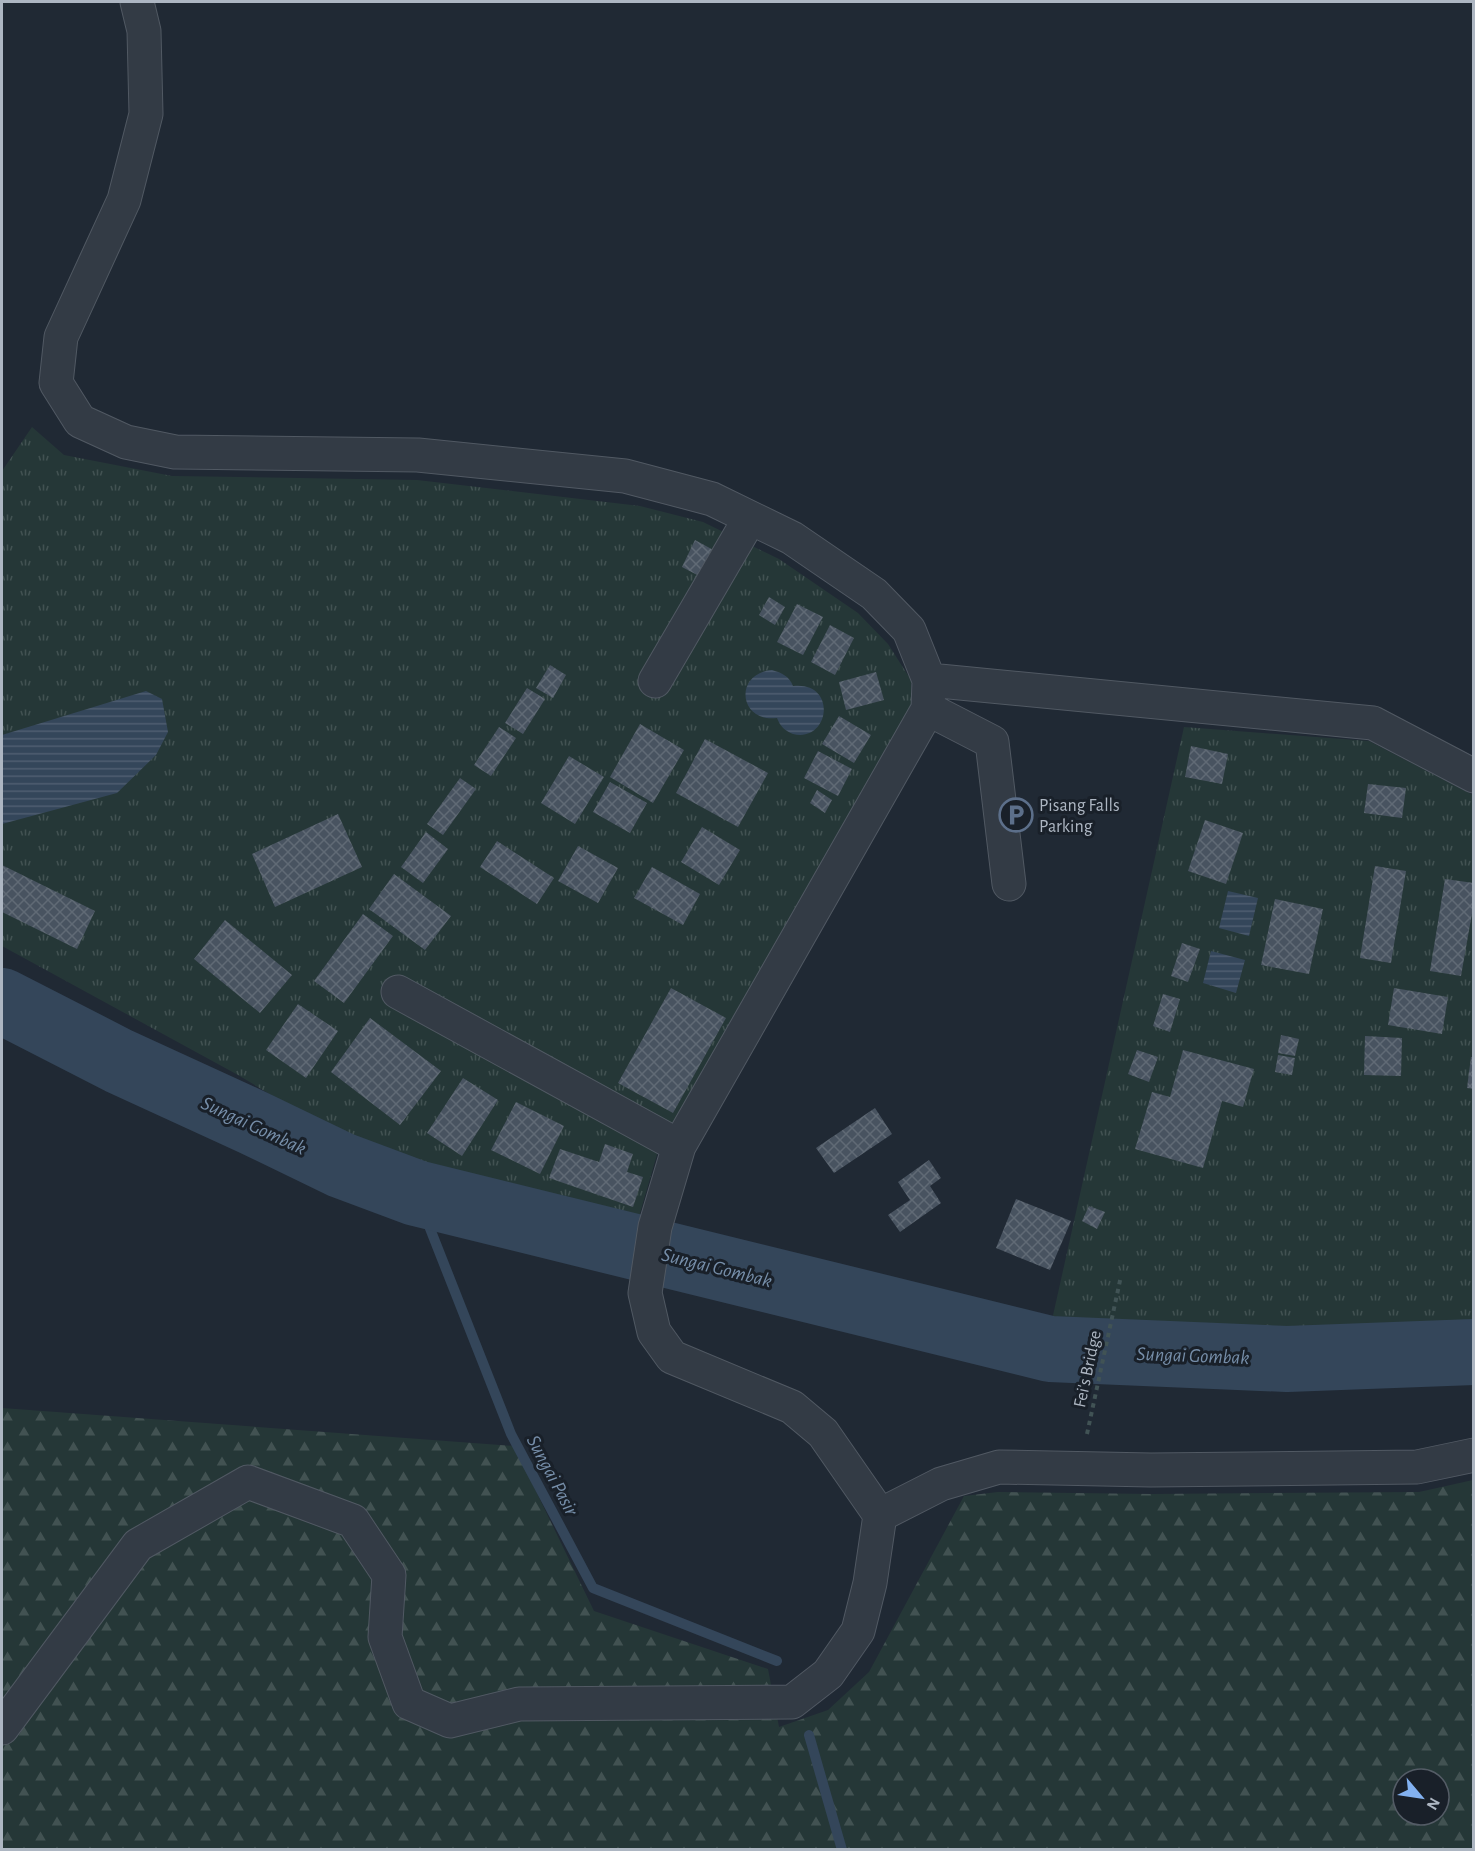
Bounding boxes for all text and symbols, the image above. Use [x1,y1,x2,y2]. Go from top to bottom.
parking icon: Pisang Falls Parking [998,797,1034,833]
place label: Pisang Falls Parking [1039,797,1120,836]
water label: Sungai Gombak [198,1093,309,1159]
water label: Sungai Gombak [659,1245,774,1291]
street label: Fei's Bridge [1071,1329,1105,1409]
water label: Sungai Gombak [1136,1344,1250,1368]
water label: Sungai Pasir [523,1432,582,1519]
north arrow [1391,1767,1451,1827]
text: N [1424,1795,1443,1813]

